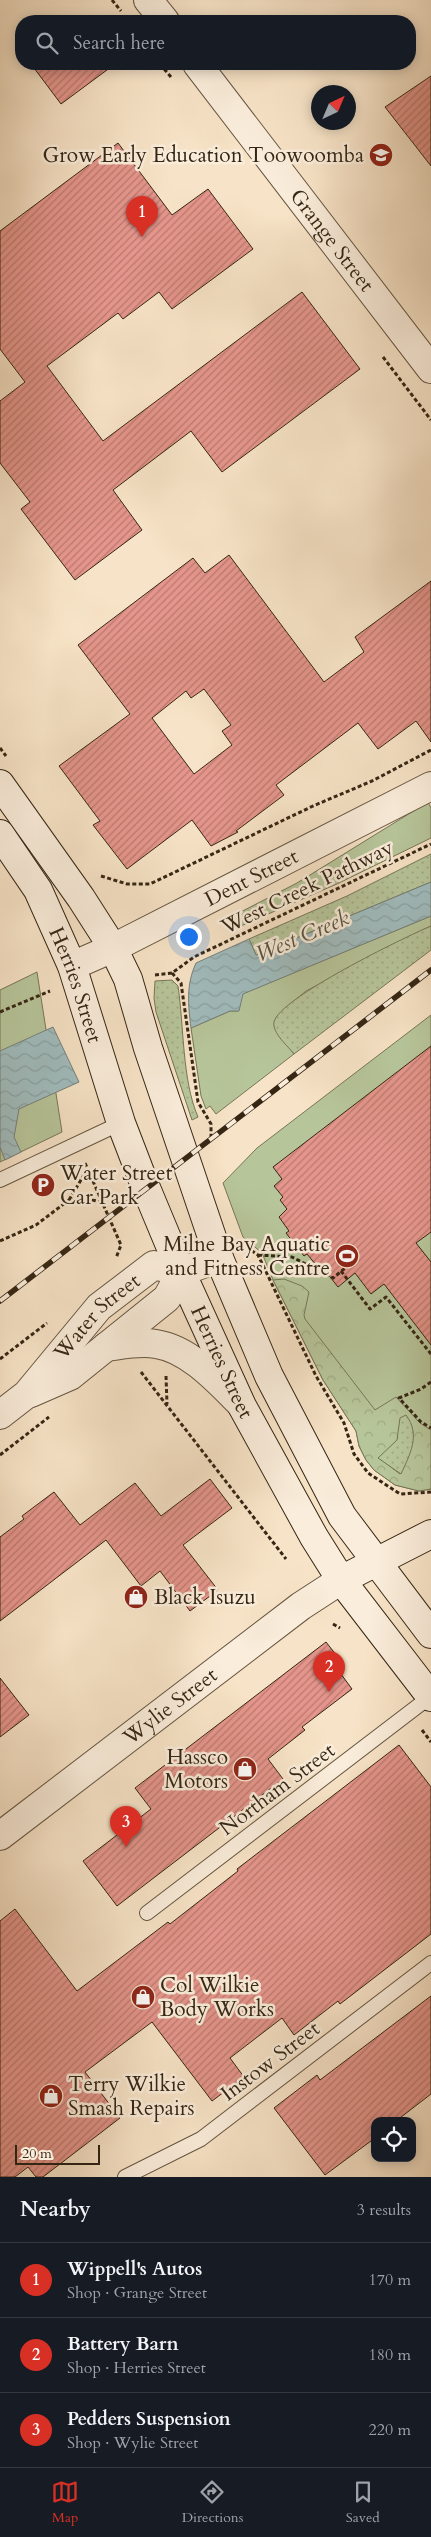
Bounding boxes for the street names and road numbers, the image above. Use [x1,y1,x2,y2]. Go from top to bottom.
street label: Grange Street [283,183,381,298]
street label: West Creek Pathway [217,834,397,940]
street label: Dent Street [200,842,304,914]
street label: Herries Street [41,922,109,1047]
street label: Water Street [47,1266,147,1367]
street label: Herries Street [183,1301,260,1424]
street label: Wylie Street [117,1661,224,1752]
street label: Northam Street [213,1736,341,1843]
street label: Instow Street [215,2014,326,2108]

